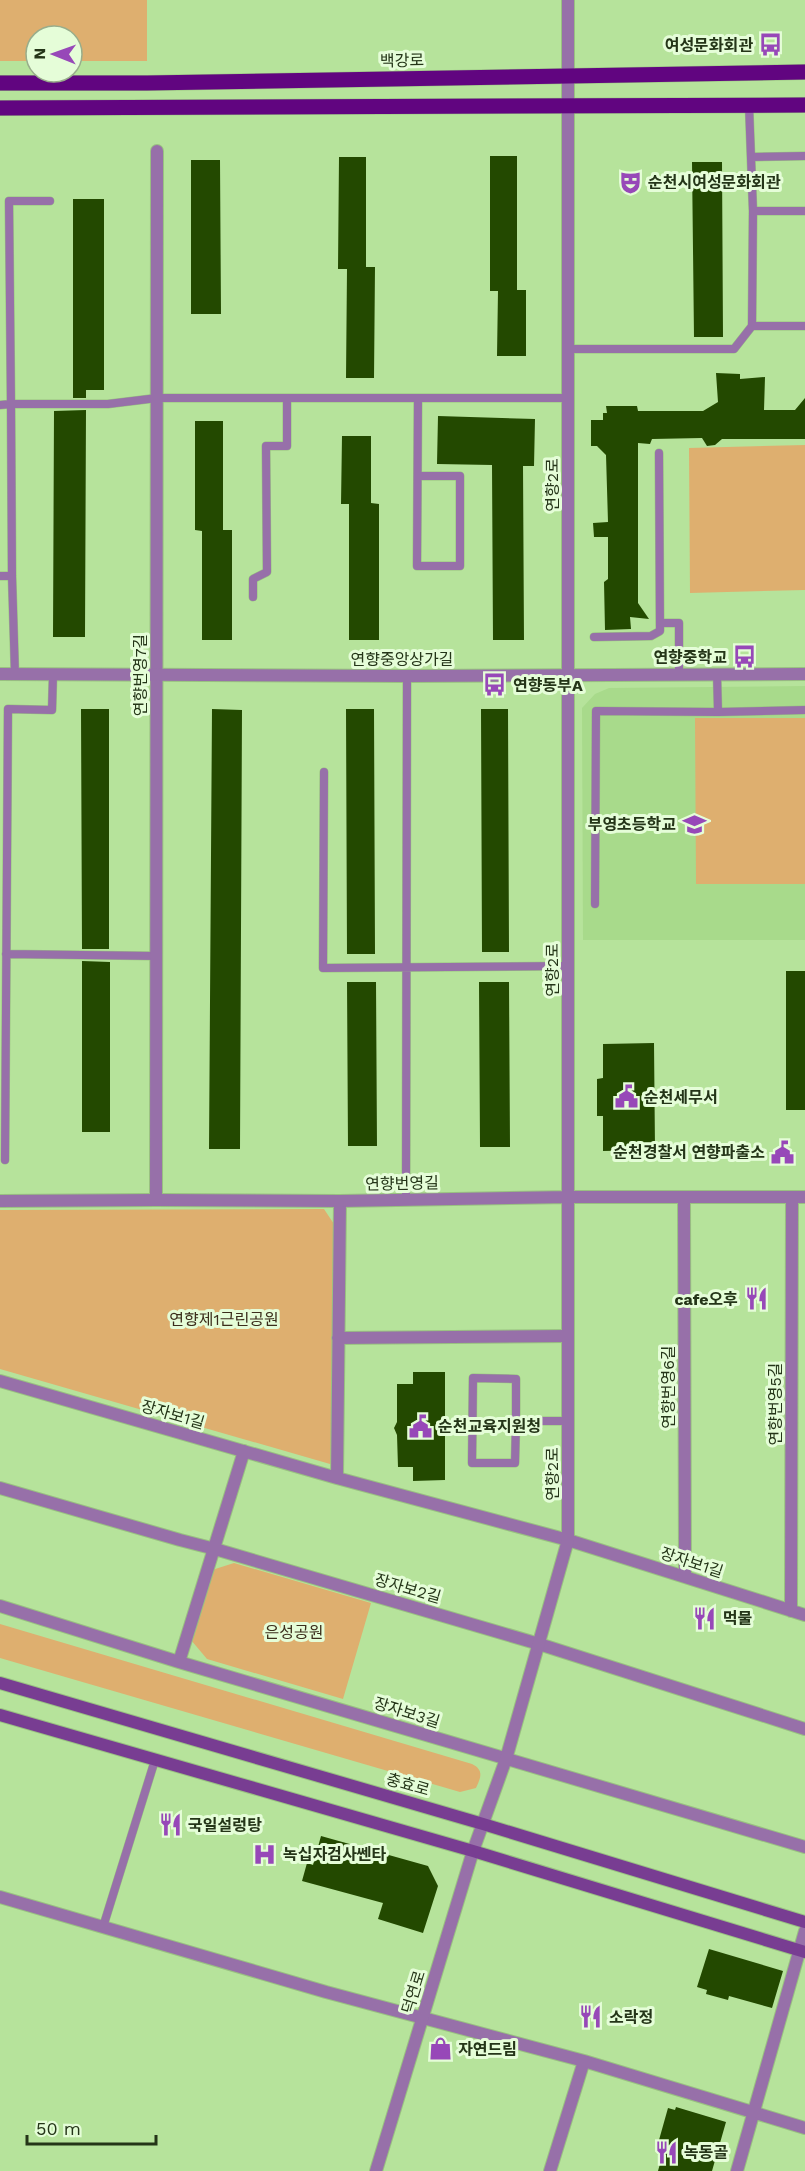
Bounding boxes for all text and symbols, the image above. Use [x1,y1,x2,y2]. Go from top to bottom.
north arrow [24,24,84,84]
bus stop icon: 여성문화회관 [758,32,784,58]
place label: 여성문화회관 [665,36,753,55]
text: N [30,48,49,60]
street label: 백강로 [380,51,425,70]
theatre icon: 순천시여성문화회관 [617,169,643,195]
place label: 순천시여성문화회관 [648,173,781,192]
street label: 연향2로 [543,458,562,512]
street label: 연향번영7길 [131,634,150,716]
bus stop icon: 연향중학교 [732,644,758,670]
place label: 연향중학교 [653,648,727,667]
street label: 연향중앙상가길 [350,650,454,669]
bus stop icon: 연향동부A [482,672,508,698]
place label: 연향동부A [513,676,583,695]
school or university icon: 부영초등학교 [681,811,707,837]
place label: 부영초등학교 [588,815,676,834]
street label: 연향2로 [543,943,562,997]
public building icon: 순천세무서 [613,1084,639,1110]
place label: 순천세무서 [644,1088,718,1107]
public building icon: 순천경찰서 연향파출소 [770,1139,796,1165]
place label: 순천경찰서 연향파출소 [613,1143,765,1162]
street label: 연향번영길 [365,1173,439,1194]
restaurant icon: cafe오후 [743,1286,769,1312]
place label: cafe오후 [674,1290,738,1309]
park label: 연향제1근린공원 [169,1310,279,1329]
street label: 연향번영6길 [659,1345,678,1429]
street label: 연향번영5길 [766,1363,785,1445]
street label: 장자보1길 [139,1396,207,1433]
public building icon: 순천교육지원청 [407,1413,433,1439]
place label: 순천교육지원청 [438,1417,541,1436]
street label: 연향2로 [543,1447,562,1501]
street label: 장자보1길 [658,1543,726,1582]
street label: 장자보2길 [372,1570,443,1607]
restaurant icon: 먹물 [692,1605,718,1631]
place label: 먹물 [723,1609,752,1628]
park label: 은성공원 [265,1623,323,1642]
street label: 장자보3길 [371,1693,442,1732]
street label: 충효로 [384,1769,432,1800]
restaurant icon: 국일설렁탕 [157,1812,183,1838]
place label: 국일설렁탕 [188,1816,262,1835]
hospital icon: 녹십자검사쎈타 [252,1841,278,1867]
place label: 녹십자검사쎈타 [283,1845,386,1864]
street label: 덕연로 [398,1968,429,2016]
restaurant icon: 소락정 [578,2004,604,2030]
place label: 소락정 [609,2008,653,2027]
shop icon: 자연드림 [427,2036,453,2062]
place label: 자연드림 [458,2040,517,2059]
scale bar [27,2108,156,2146]
text: 50 m [36,2118,81,2139]
restaurant icon: 녹동골 [653,2139,679,2165]
place label: 녹동골 [684,2143,728,2162]

